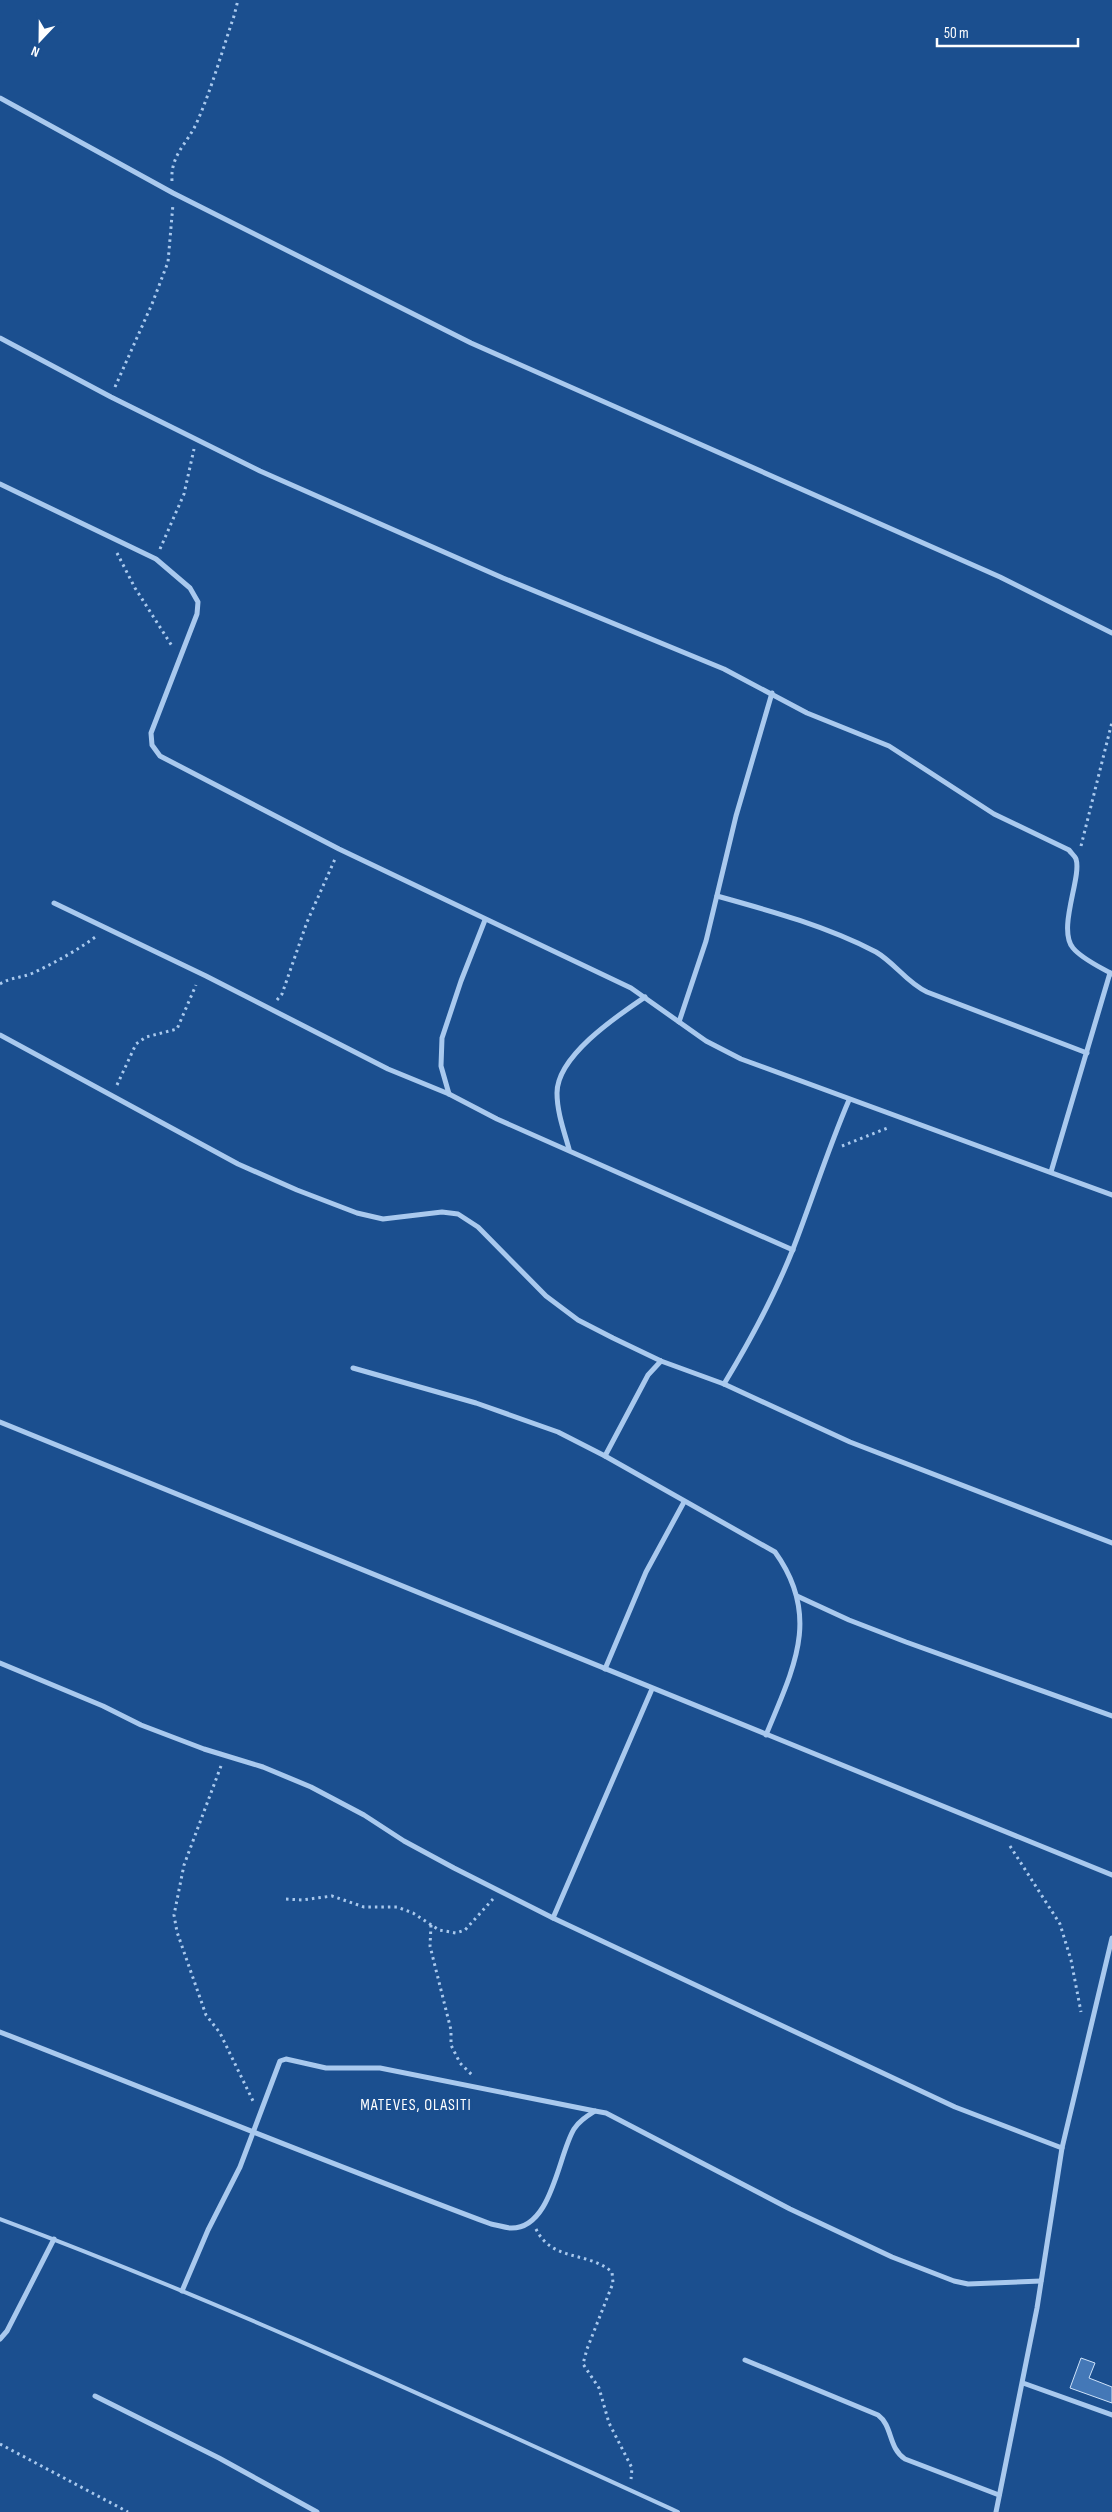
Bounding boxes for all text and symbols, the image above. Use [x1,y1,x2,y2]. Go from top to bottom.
north arrow [15,15,65,65]
scale bar [937,15,1078,47]
text: 50 m [944,24,969,43]
text: N [29,42,42,61]
district label: MATEVES, OLASITI [360,2096,472,2115]

